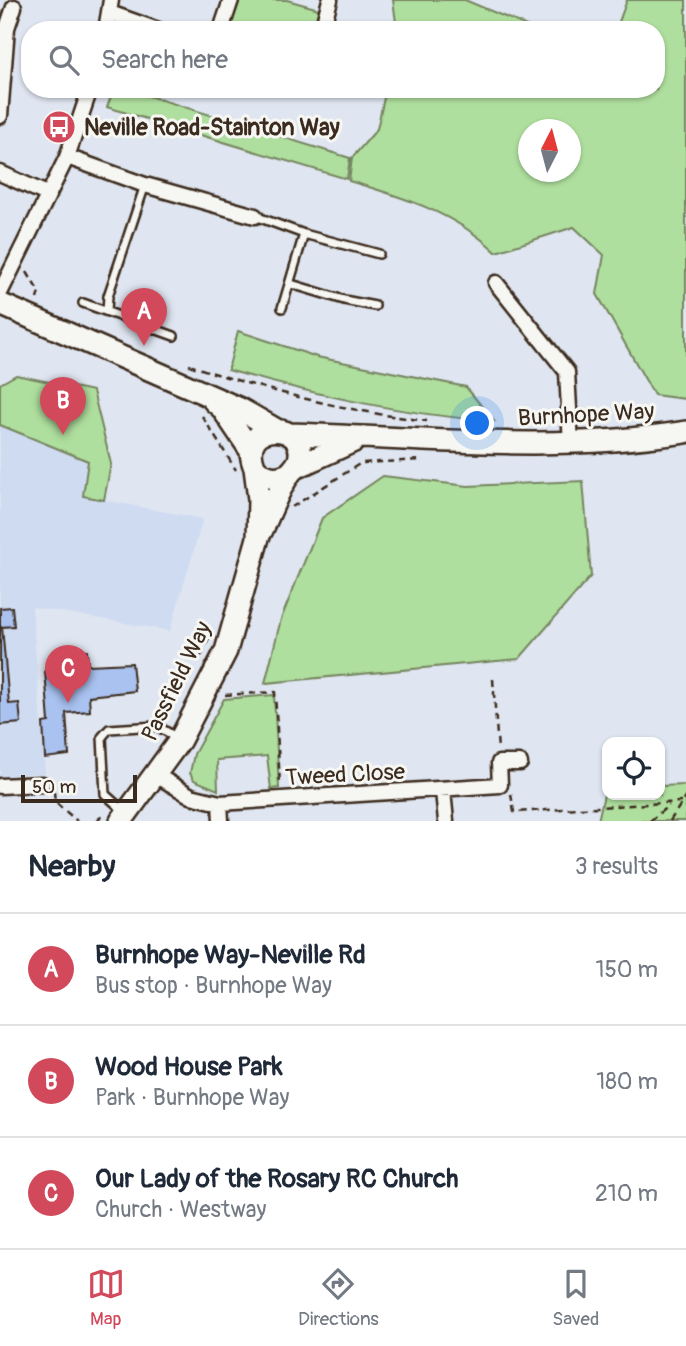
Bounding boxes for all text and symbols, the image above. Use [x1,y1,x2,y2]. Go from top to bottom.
search box [21,21,665,98]
icon: search [45,41,83,79]
text: Search here [101,44,228,76]
bus stop icon: Neville Road-Stainton Way [40,108,78,146]
place label: Neville Road-Stainton Way [84,113,340,142]
north arrow [518,119,581,182]
pin: A [121,288,167,346]
pin: B [40,377,86,435]
street label: Burnhope Way [517,396,655,433]
your location [460,406,494,440]
street label: Passfield Way [135,616,218,746]
pin: C [45,645,91,703]
map controls [602,737,665,800]
button: locate [602,737,665,800]
street label: Tweed Close [284,757,406,792]
scale bar [21,772,136,804]
text: 50 m [32,775,76,799]
text: Nearby [28,848,115,885]
text: 3 results [575,852,658,881]
text: Burnhope Way-Neville Rd [95,939,366,971]
text: A [44,955,58,984]
text: 150 m [595,955,658,984]
text: Bus stop · Burnhope Way [95,971,332,1000]
text: Wood House Park [95,1051,283,1083]
text: B [44,1067,58,1096]
text: 180 m [596,1067,658,1096]
text: Park · Burnhope Way [95,1083,289,1112]
text: Our Lady of the Rosary RC Church [95,1163,458,1195]
text: C [44,1179,58,1208]
text: 210 m [595,1179,658,1208]
text: Church · Westway [95,1195,266,1224]
tab: Map [87,1265,125,1331]
tab: Directions [298,1265,379,1331]
tab: Saved [552,1265,599,1331]

